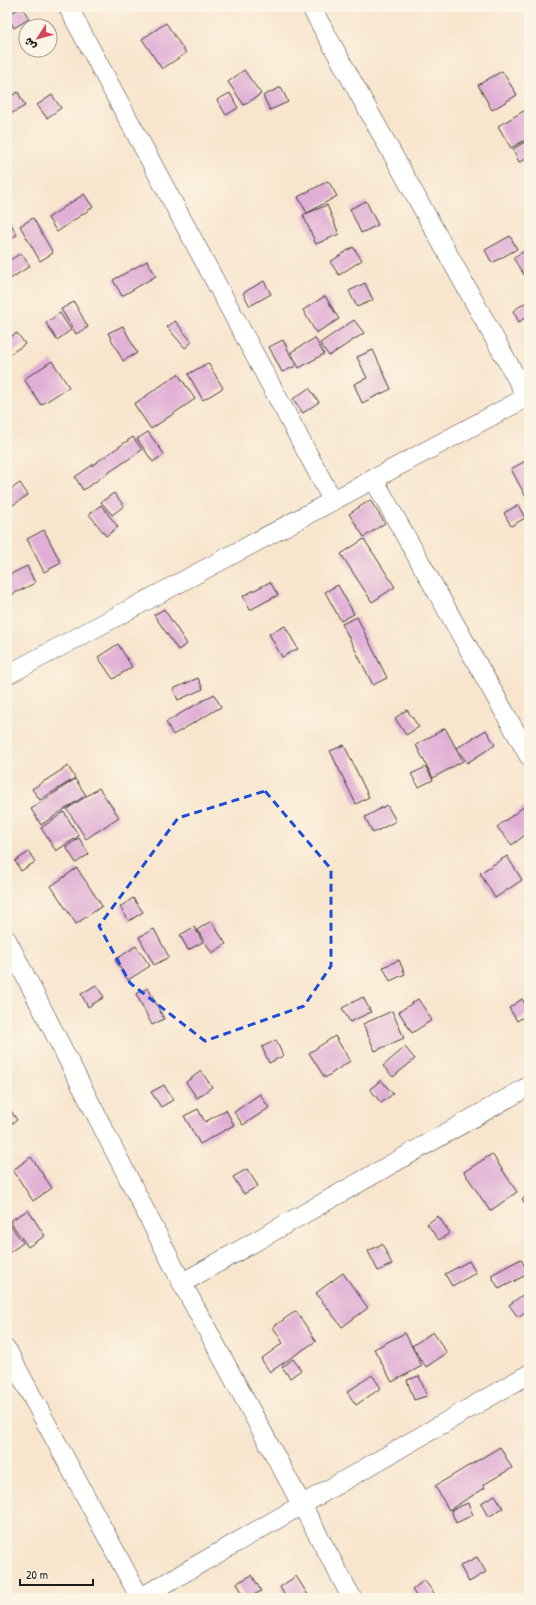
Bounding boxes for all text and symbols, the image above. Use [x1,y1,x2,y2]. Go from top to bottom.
north arrow [18,18,58,58]
text: ش [21,35,39,53]
scale bar [20,1561,93,1587]
text: 20 m [26,1566,48,1583]

